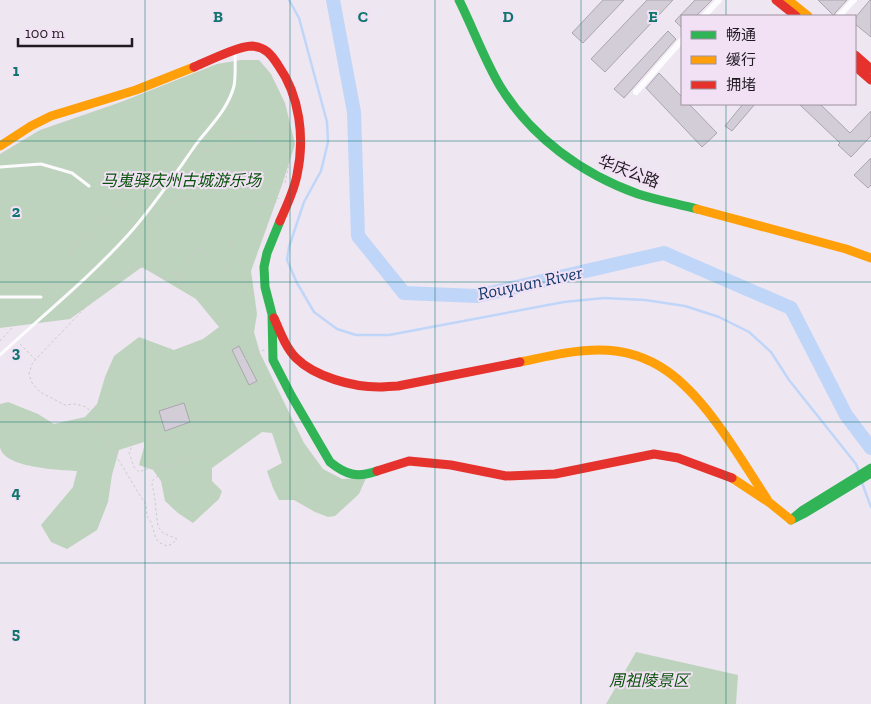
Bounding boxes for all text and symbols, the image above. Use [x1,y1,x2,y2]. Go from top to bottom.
text: B [213,7,223,26]
text: C [358,7,368,26]
text: D [502,7,514,26]
text: E [648,7,658,26]
scale bar [18,15,131,47]
legend [681,15,856,105]
text: 100 m [25,24,64,42]
text: 畅通 [726,26,756,44]
text: 缓行 [726,51,756,69]
text: 1 [13,61,20,80]
text: 拥堵 [726,76,756,94]
street label: 华庆公路 [596,151,662,192]
park label: 马嵬驿庆州古城游乐场 [101,171,263,190]
text: 2 [12,202,21,221]
water label: Rouyuan River [476,261,585,305]
text: 3 [12,343,21,362]
text: 4 [11,483,21,502]
text: 5 [12,624,20,643]
park label: 周祖陵景区 [609,671,691,690]

